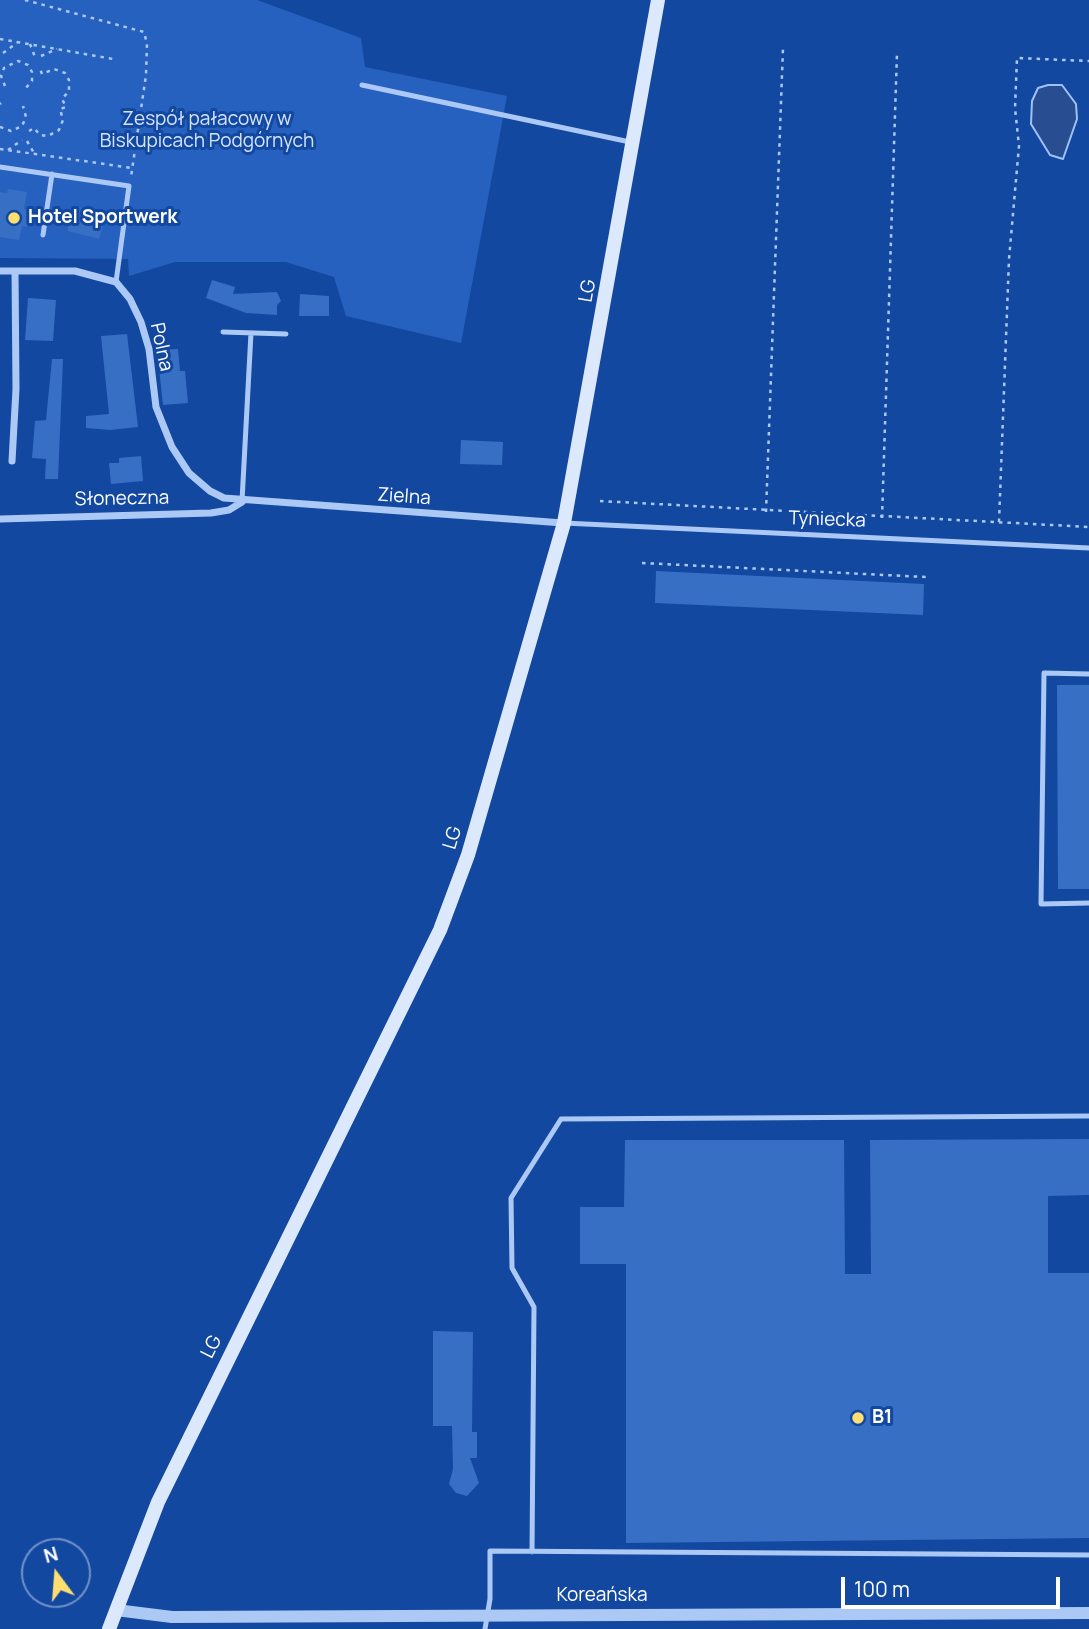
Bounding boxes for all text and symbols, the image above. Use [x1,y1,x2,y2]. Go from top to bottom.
park label: Zespół pałacowy w Biskupicach Podgórnych [100,109,314,153]
place label: Hotel Sportwerk [28,207,178,229]
marker: Hotel Sportwerk [6,210,22,226]
street label: LG [575,278,601,304]
street label: Polna [145,321,177,373]
street label: Zielna [377,484,431,510]
street label: Słoneczna [75,487,169,511]
street label: Tyniecka [788,507,866,533]
street label: LG [439,824,467,852]
street label: LG [197,1332,227,1362]
place label: B1 [872,1407,892,1429]
marker: B1 [850,1410,866,1426]
north arrow [21,1538,91,1608]
text: N [41,1540,61,1569]
scale bar [844,1562,1063,1606]
text: 100 m [854,1575,910,1603]
street label: Koreańska [556,1585,648,1607]

